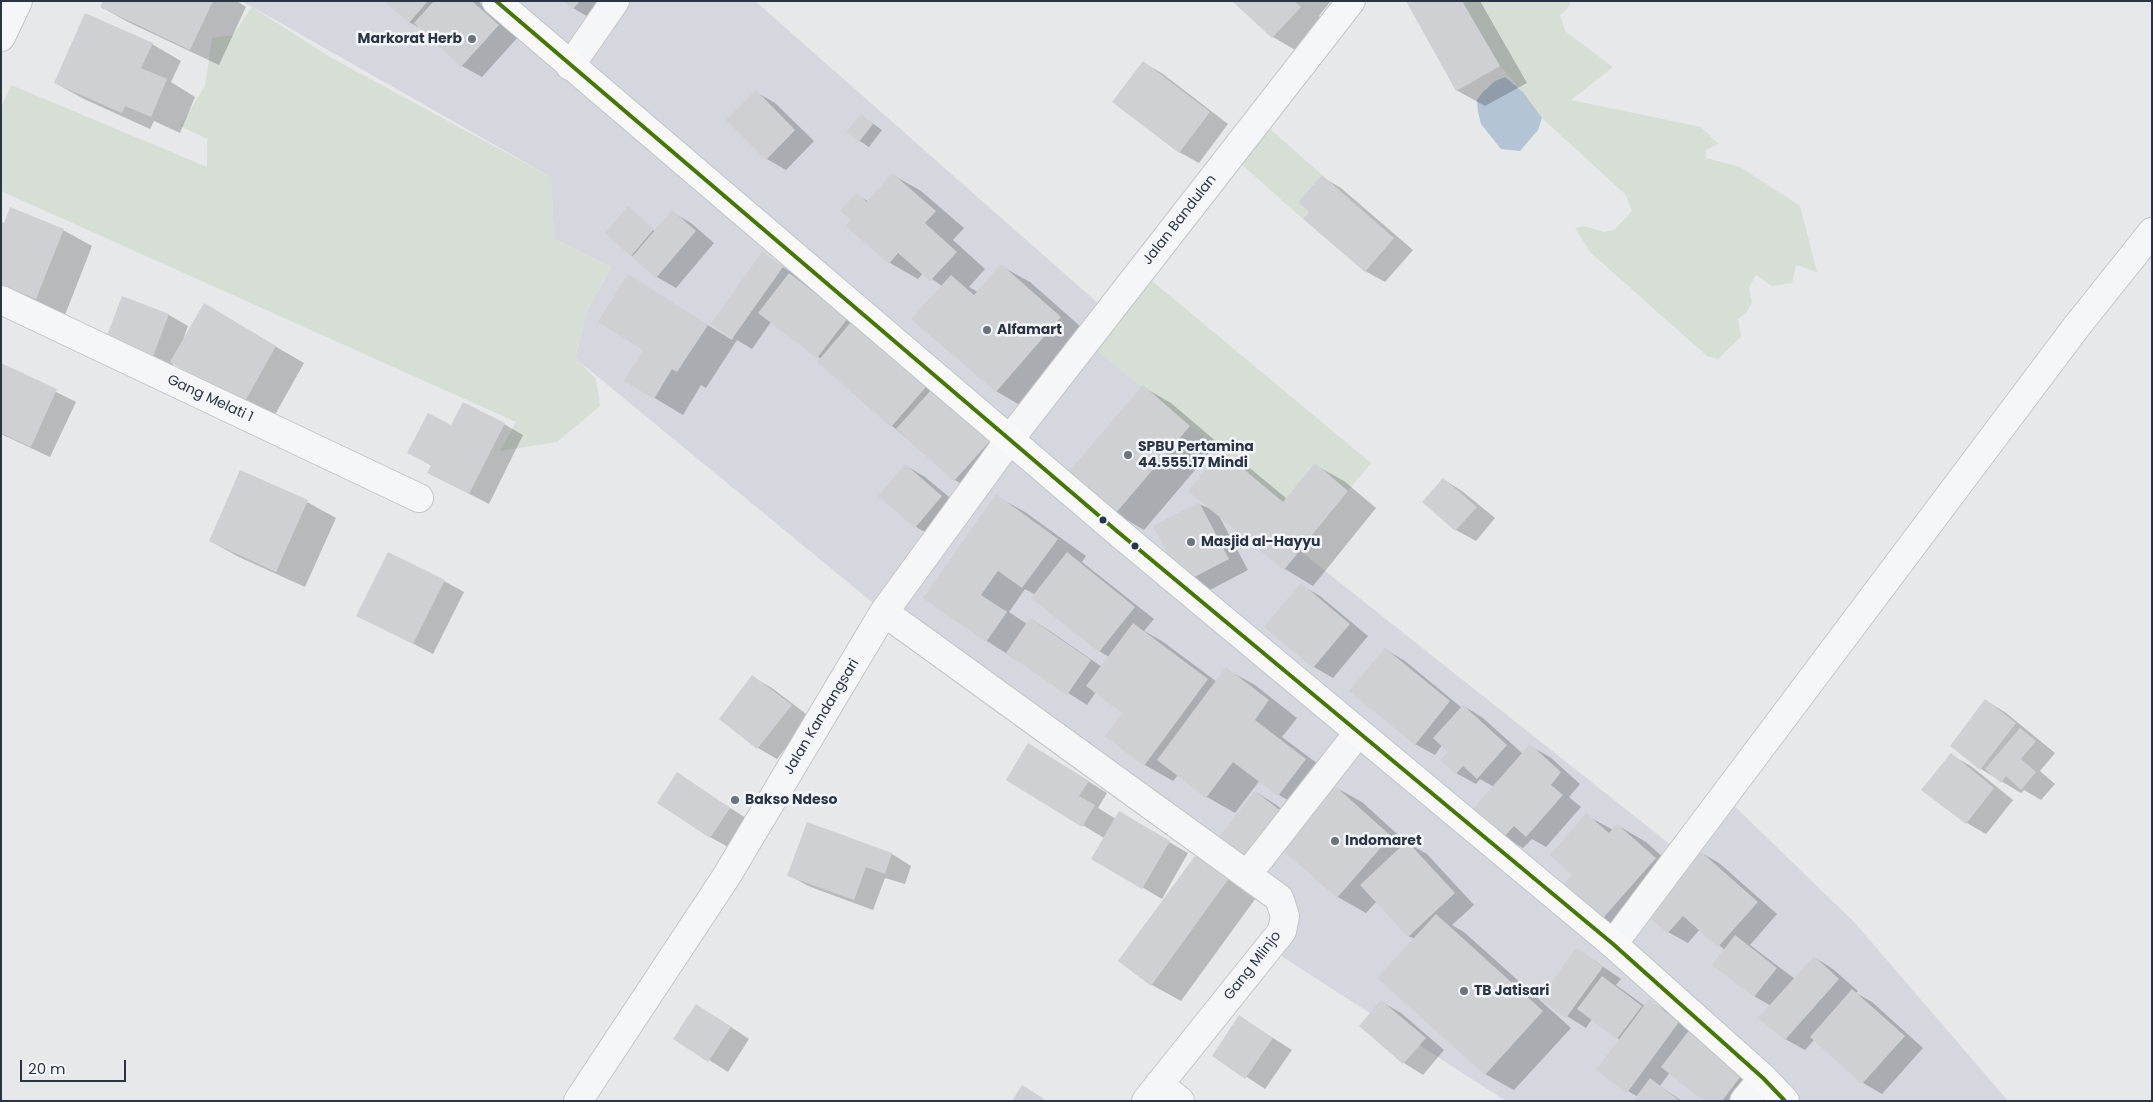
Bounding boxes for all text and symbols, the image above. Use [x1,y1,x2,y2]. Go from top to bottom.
place label: Markorat Herb [358,31,462,47]
marker: Markorat Herb [466,33,478,45]
street label: Jalan Bandulan [1140,172,1220,268]
place label: Alfamart [997,322,1062,338]
marker: Alfamart [981,324,993,336]
street label: Gang Melati 1 [164,372,256,426]
place label: SPBU Pertamina 44.555.17 Mindi [1138,439,1254,472]
marker: SPBU Pertamina 44.555.17 Mindi [1122,449,1134,461]
unlabelled marker [1098,515,1108,525]
place label: Masjid al-Hayyu [1201,534,1321,550]
marker: Masjid al-Hayyu [1185,536,1197,548]
unlabelled marker [1130,541,1140,551]
street label: Jalan Kandangsari [781,656,863,778]
place label: Bakso Ndeso [745,792,837,808]
marker: Bakso Ndeso [729,794,741,806]
place label: Indomaret [1345,833,1422,849]
marker: Indomaret [1329,835,1341,847]
street label: Gang Mlinjo [1221,928,1285,1004]
place label: TB Jatisari [1474,983,1549,999]
marker: TB Jatisari [1458,985,1470,997]
scale bar [22,1050,129,1082]
text: 20 m [28,1058,66,1079]

